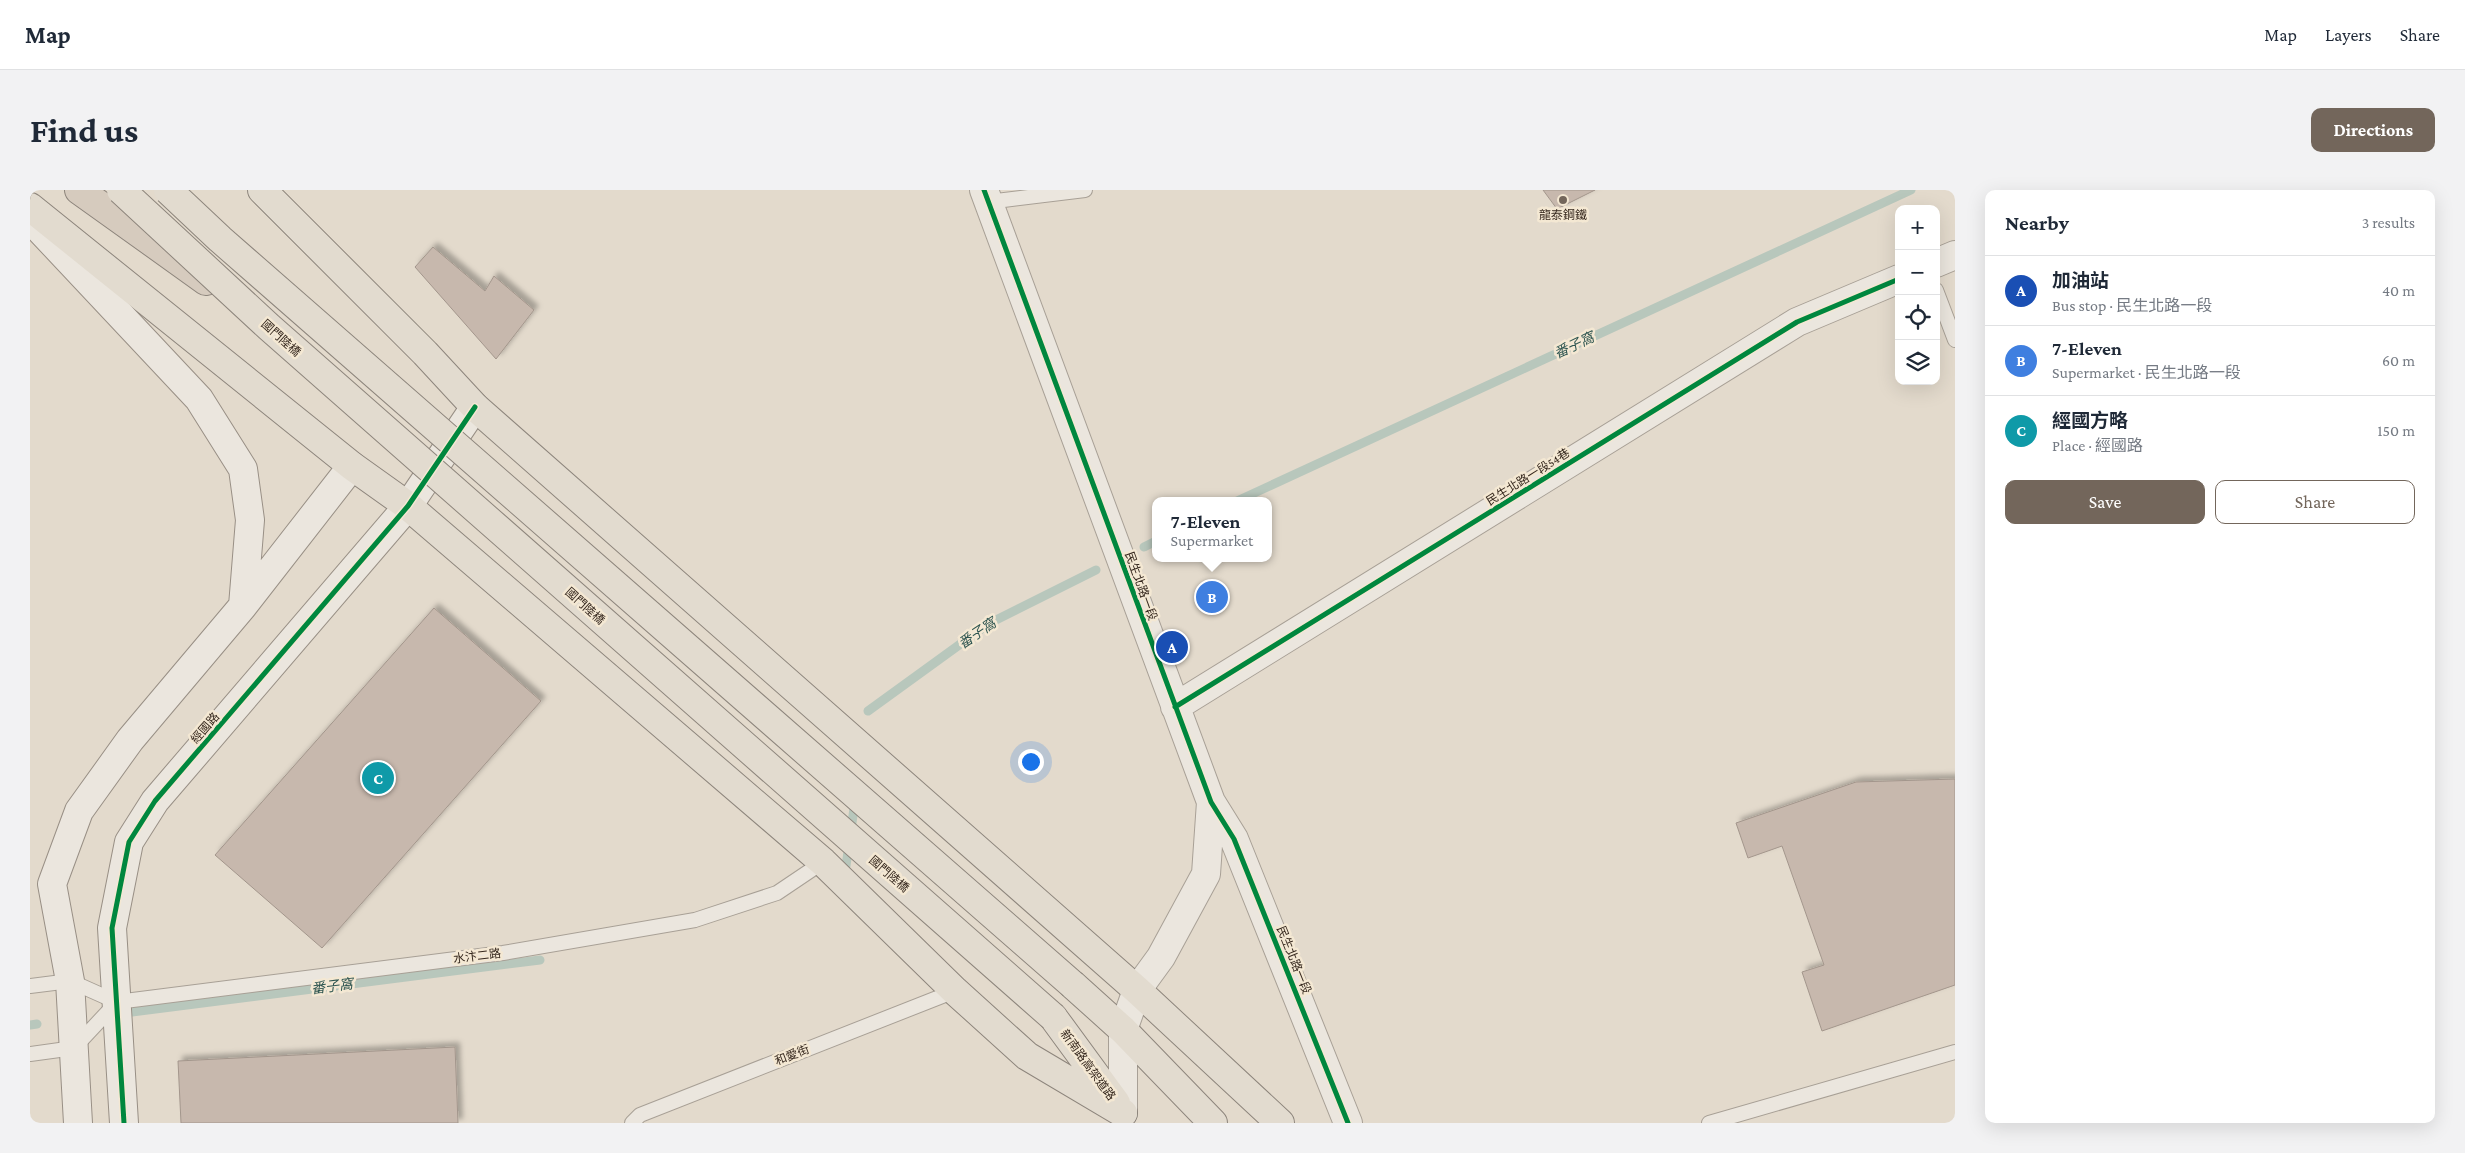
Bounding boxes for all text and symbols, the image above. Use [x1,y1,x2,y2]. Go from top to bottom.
text: Map [25,21,71,48]
text: Map [2264,25,2297,45]
text: Layers [2325,25,2372,45]
text: Share [2400,25,2440,45]
button: Directions [2311,108,2435,152]
text: Find us [30,111,138,150]
marker: 龍泰鋼鐵 [1557,194,1569,206]
map controls [1895,205,1940,385]
button: + [1895,205,1940,250]
place label: 龍泰鋼鐵 [1539,208,1587,222]
text: Nearby [2005,211,2069,235]
text: 3 results [2362,214,2415,231]
button: − [1895,250,1940,295]
text: 加油站 [2052,270,2109,291]
text: A [2016,282,2026,299]
text: 40 m [2382,282,2415,299]
button: locate [1895,295,1940,340]
text: Bus stop · 民生北路一段 [2052,297,2212,314]
street label: 國門陸橋 [258,317,304,359]
water label: 番子窩 [1552,328,1598,361]
text: 7-Eleven [2052,338,2122,359]
button: layers [1895,340,1940,385]
text: B [2016,352,2026,369]
text: 60 m [2382,352,2415,369]
text: Supermarket · 民生北路一段 [2052,364,2241,381]
text: 經國方略 [2052,410,2128,431]
text: C [2016,422,2026,439]
text: 150 m [2377,422,2415,439]
text: Place · 經國路 [2052,437,2143,454]
street label: 民生北路一段54巷 [1484,446,1572,508]
button: Save [2005,480,2205,524]
button: Share [2215,480,2415,524]
popup [1152,497,1272,562]
text: 7-Eleven [1171,511,1240,532]
text: Supermarket [1171,532,1253,549]
street label: 民生北路一段 [1122,550,1160,622]
pin: B [1196,578,1228,616]
street label: 國門陸橋 [562,585,608,627]
water label: 番子窩 [955,614,1001,651]
pin: A [1156,628,1188,666]
street label: 經國路 [188,710,222,746]
your location [1018,749,1044,775]
pin: C [362,759,394,797]
street label: 國門陸橋 [866,853,912,895]
street label: 民生北路一段 [1274,924,1314,996]
street label: 水汴二路 [452,946,502,966]
water label: 番子窩 [310,975,356,996]
street label: 新南路高架道路 [1058,1027,1118,1103]
street label: 和愛街 [773,1042,811,1068]

